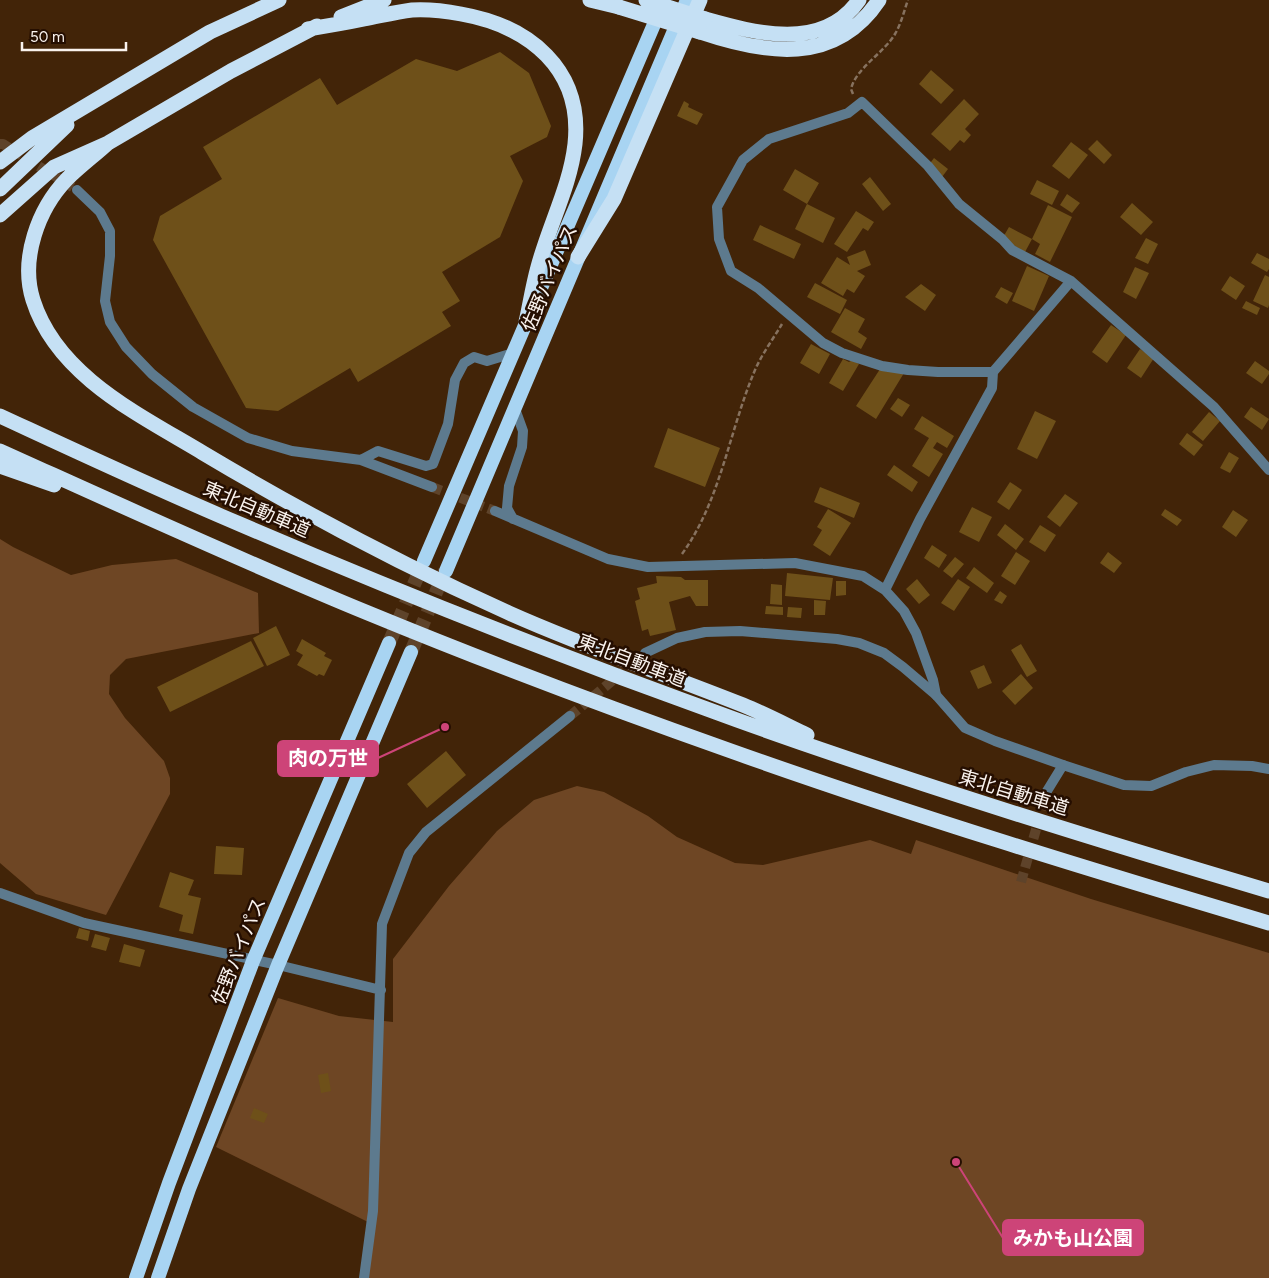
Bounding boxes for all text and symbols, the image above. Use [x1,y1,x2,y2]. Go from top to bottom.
scale bar [22,20,126,52]
text: 50 m [30,28,65,46]
street label: 佐野バイパス [517,221,582,335]
street label: 東北自動車道 [200,477,314,542]
street label: 東北自動車道 [574,629,689,692]
callout: 肉の万世 [278,741,378,776]
text: 肉の万世 [288,746,368,770]
street label: 東北自動車道 [956,765,1072,820]
street label: 佐野バイパス [207,894,270,1008]
callout: みかも山公園 [1003,1220,1143,1255]
text: みかも山公園 [1013,1226,1133,1250]

